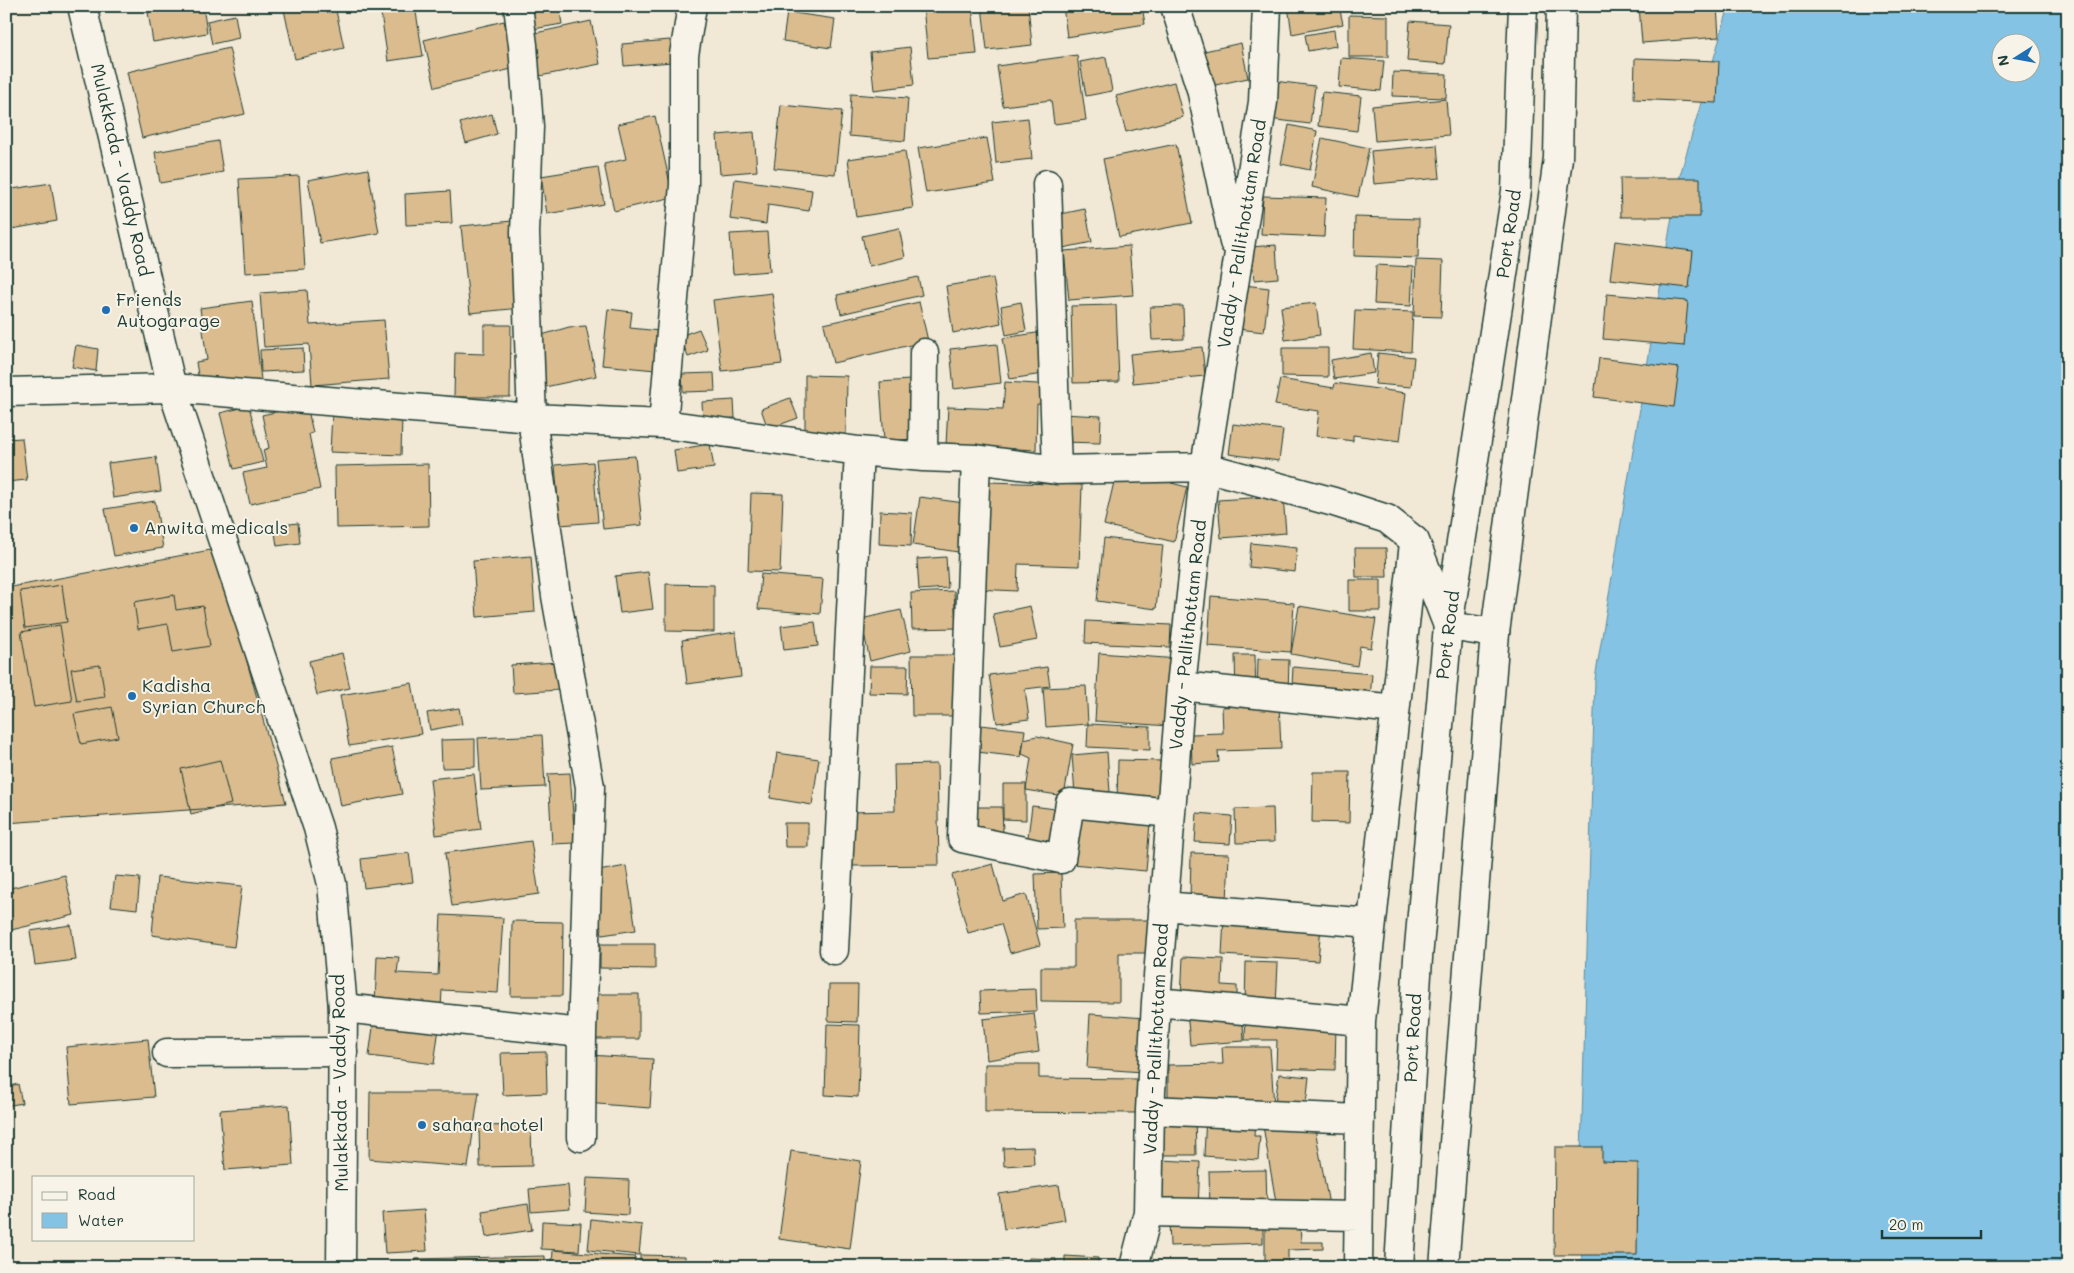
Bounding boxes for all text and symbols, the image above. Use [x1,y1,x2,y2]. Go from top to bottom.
north arrow [1992,32,2042,82]
text: N [1992,54,2013,68]
street label: Mulakkada - Vaddy Road [86,61,158,278]
street label: Vaddy - Pallithottam Road [1211,118,1271,350]
street label: Port Road [1490,188,1526,280]
place label: Friends Autogarage [116,287,220,332]
marker: Friends Autogarage [100,304,112,316]
place label: Anwita medicals [144,515,288,539]
street label: Vaddy - Pallithottam Road [1163,518,1211,751]
marker: Anwita medicals [128,522,140,534]
street label: Port Road [1430,589,1464,681]
place label: Kadisha Syrian Church [142,673,266,718]
marker: Kadisha Syrian Church [126,690,138,702]
street label: Vaddy - Pallithottam Road [1137,923,1173,1155]
street label: Mulakkada - Vaddy Road [325,974,353,1192]
street label: Port Road [1398,993,1426,1083]
place label: sahara hotel [432,1112,544,1136]
marker: sahara hotel [416,1119,428,1131]
legend [32,1176,195,1240]
text: Road [78,1184,115,1204]
scale bar [1882,1208,1980,1240]
text: Water [78,1210,124,1230]
text: 20 m [1889,1214,1923,1234]

